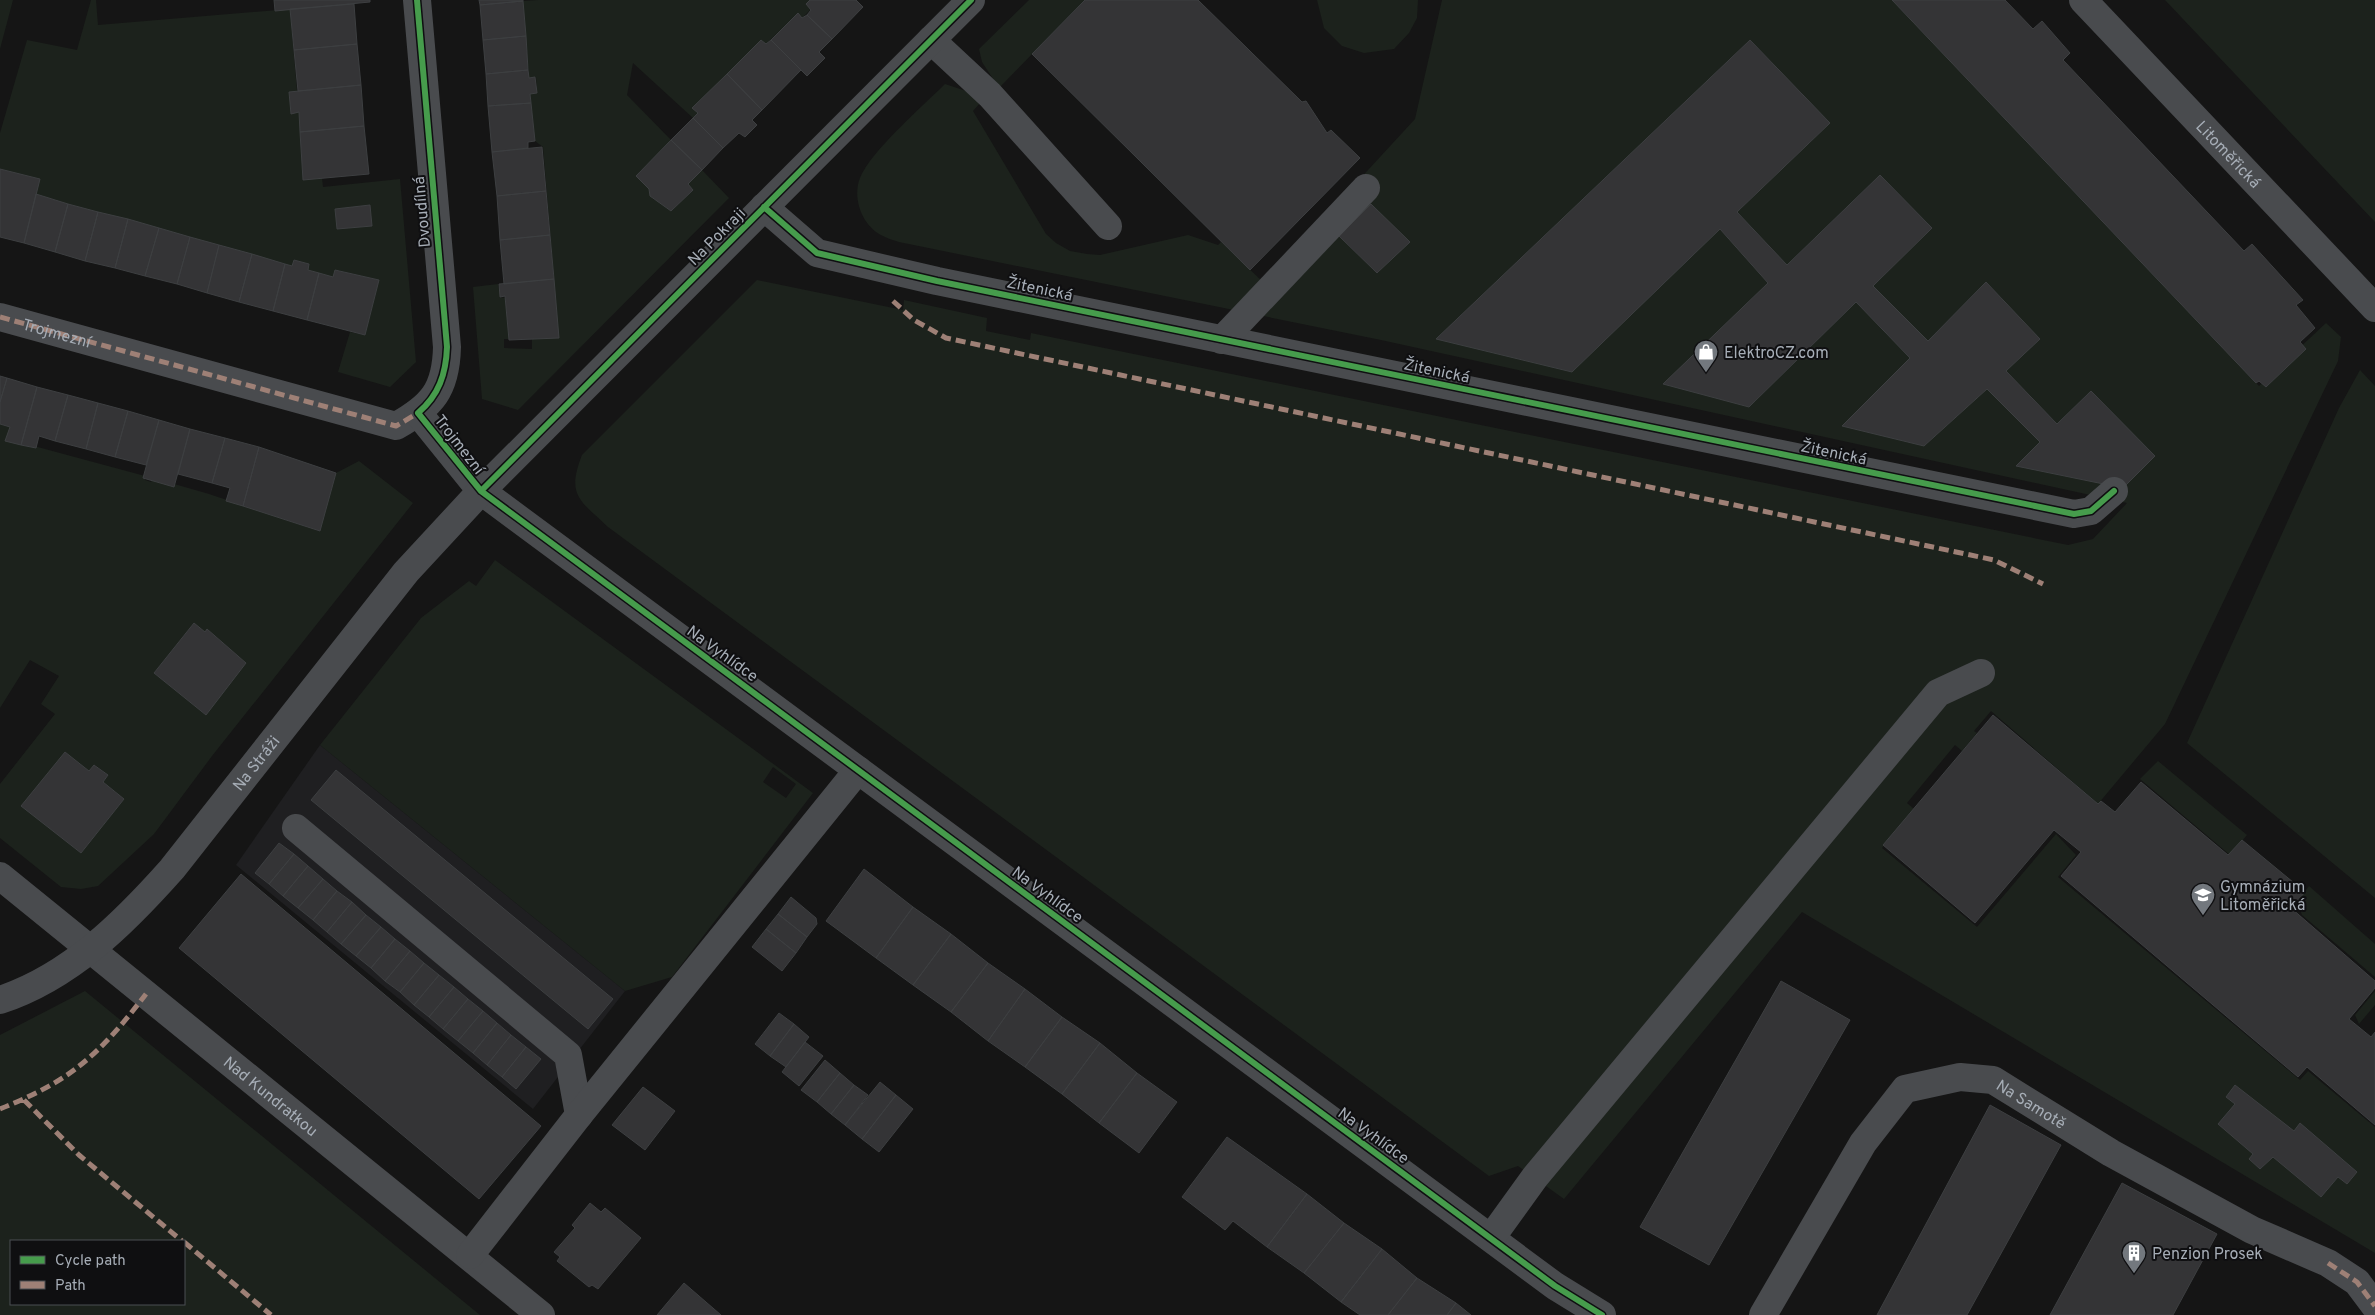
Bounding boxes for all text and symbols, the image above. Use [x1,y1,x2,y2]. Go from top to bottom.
street label: Litoměřická [2191,117,2264,193]
street label: Dvoudílná [410,175,436,248]
street label: Na Pokraji [684,204,751,271]
street label: Žitenická [1005,271,1075,307]
street label: Trojmezní [20,316,95,354]
shop icon: ElektroCZ.com [1693,339,1719,373]
place label: ElektroCZ.com [1724,344,1829,364]
street label: Žitenická [1402,353,1472,389]
street label: Trojmezní [429,411,489,481]
street label: Žitenická [1799,435,1869,471]
street label: Na Vyhlídce [682,622,762,687]
street label: Na Stráži [229,732,285,796]
street label: Na Vyhlídce [1007,863,1087,928]
place label: Gymnázium Litoměřická [2220,878,2305,916]
school or university icon: Gymnázium Litoměřická [2190,882,2216,916]
street label: Nad Kundratkou [218,1053,321,1142]
street label: Na Samotě [1992,1076,2069,1135]
street label: Na Vyhlídce [1333,1104,1413,1169]
legend [10,1240,185,1305]
building icon: Penzion Prosek [2121,1240,2147,1274]
place label: Penzion Prosek [2152,1245,2263,1265]
text: Cycle path [55,1252,126,1271]
text: Path [55,1277,86,1296]

